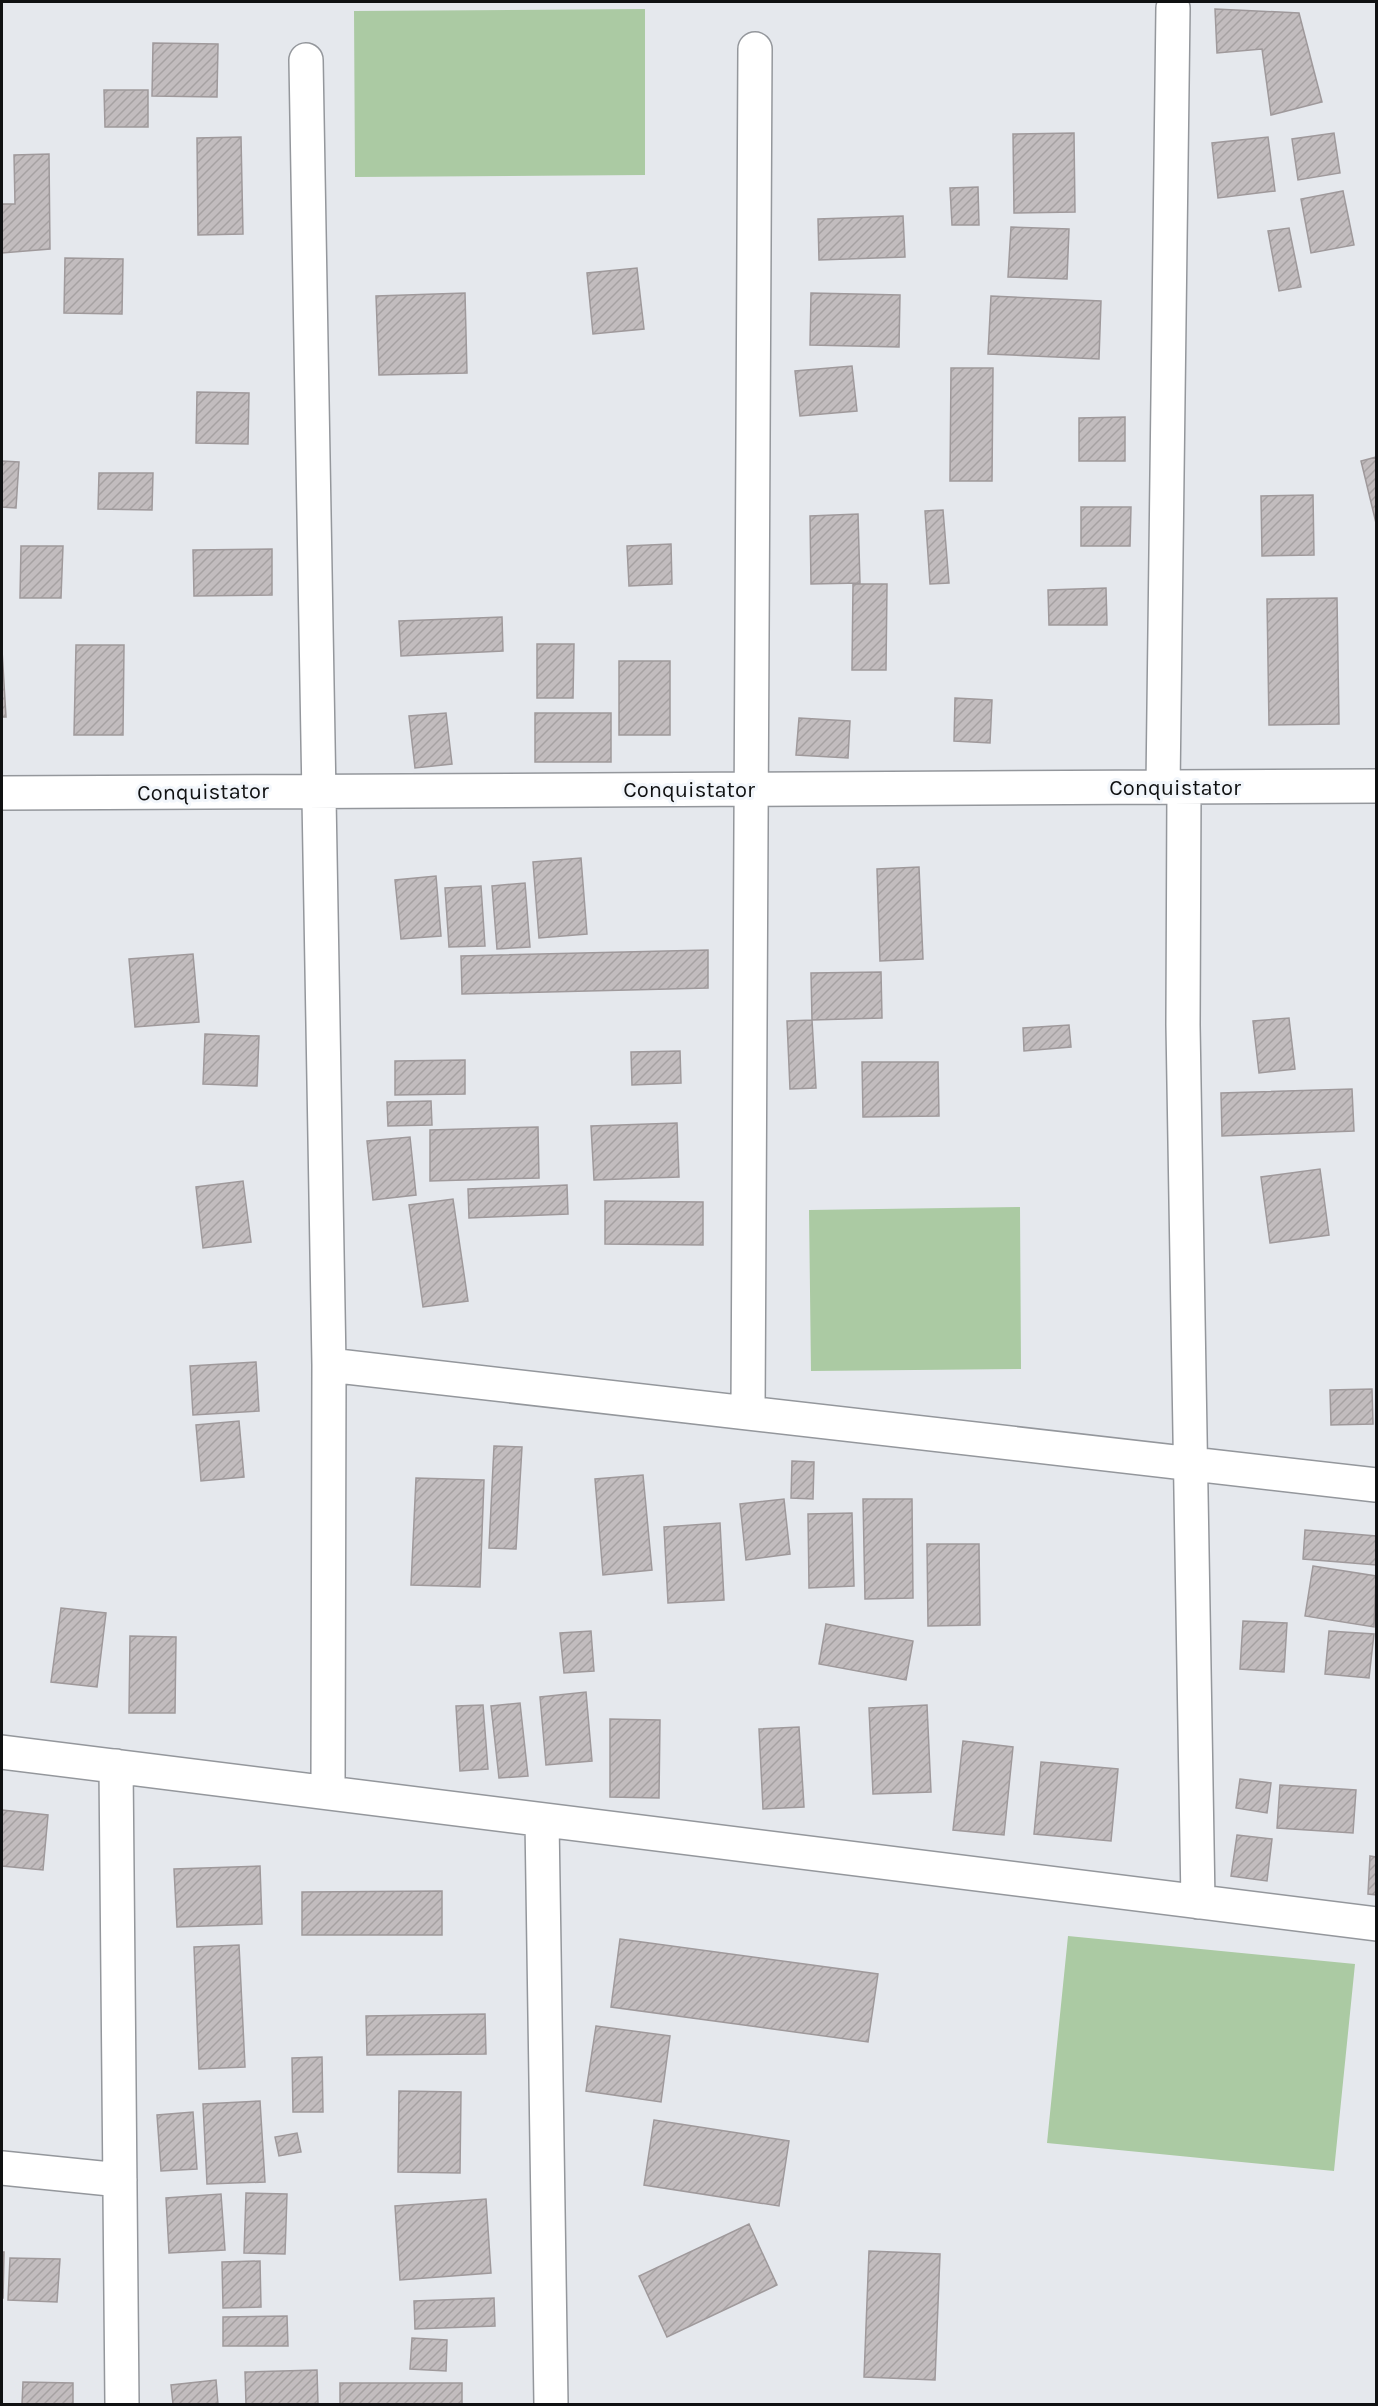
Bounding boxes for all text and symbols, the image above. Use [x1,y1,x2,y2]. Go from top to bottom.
street label: Conquistator [1109,775,1241,801]
street label: Conquistator [623,777,755,803]
street label: Conquistator [137,778,269,806]

